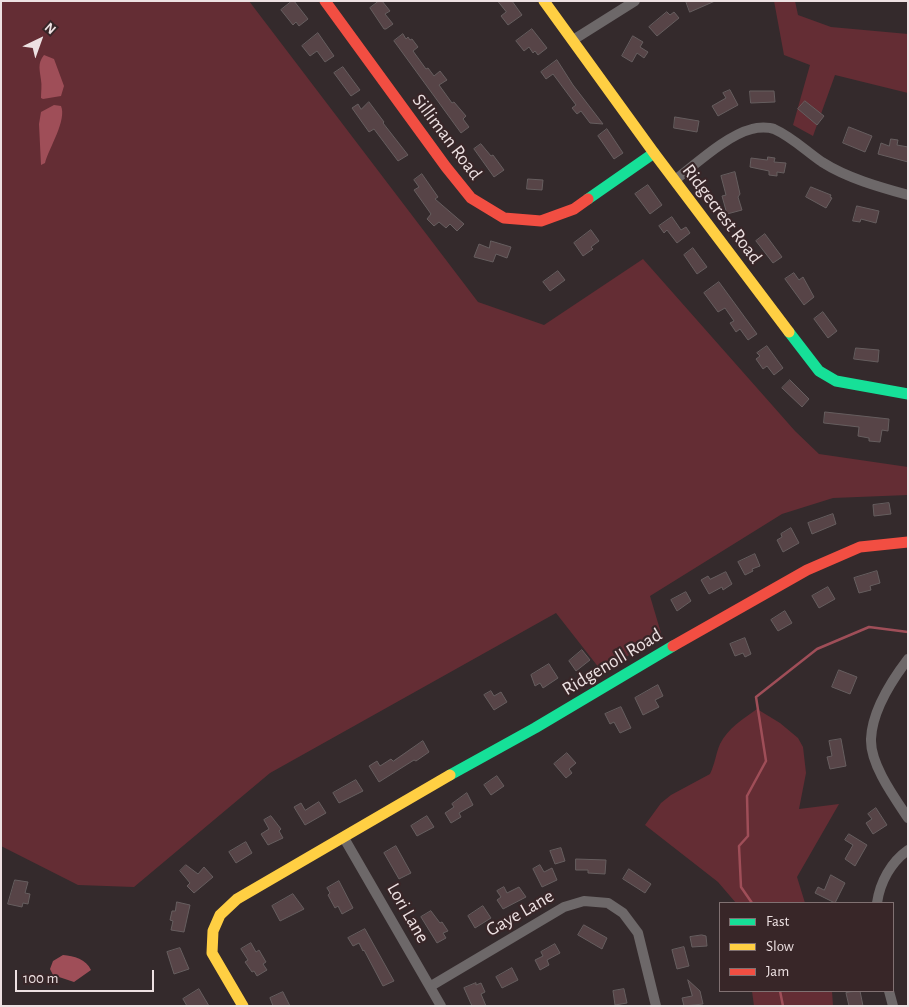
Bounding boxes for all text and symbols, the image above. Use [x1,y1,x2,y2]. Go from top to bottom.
north arrow [15,15,65,65]
text: N [42,20,58,37]
street label: Silliman Road [407,89,487,185]
street label: Ridgecrest Road [677,160,767,268]
street label: Ridgenoll Road [558,623,666,701]
street label: Lori Lane [382,879,434,947]
street label: Gaye Lane [482,884,558,942]
legend [719,902,894,992]
text: Fast [766,914,789,929]
text: Slow [766,939,794,954]
scale bar [18,960,156,992]
text: Jam [766,964,789,979]
text: 100 m [23,971,58,986]

